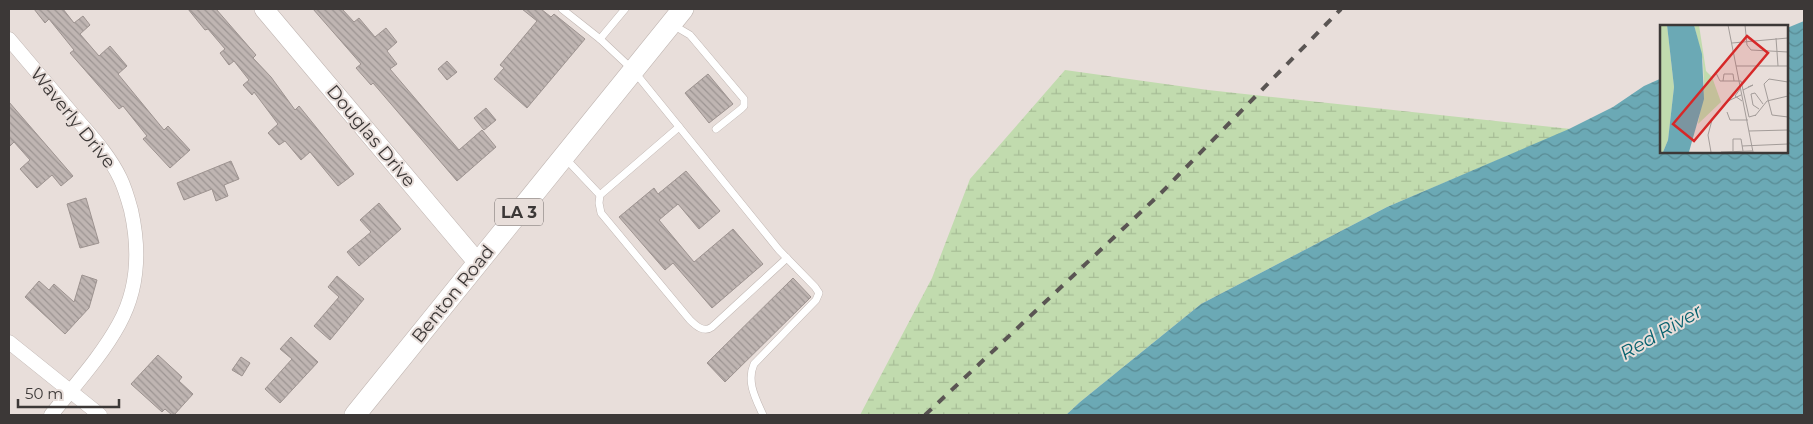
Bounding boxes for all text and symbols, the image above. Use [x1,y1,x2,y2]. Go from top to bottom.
inset map [1660,25,1788,152]
street label: Waverly Drive [26,63,120,173]
street label: Douglas Drive [322,80,420,192]
road number: LA 3 [495,198,543,226]
street label: Benton Road [407,241,499,347]
water label: Red River [1616,299,1706,365]
scale bar [18,376,119,408]
text: 50 m [25,384,63,403]

